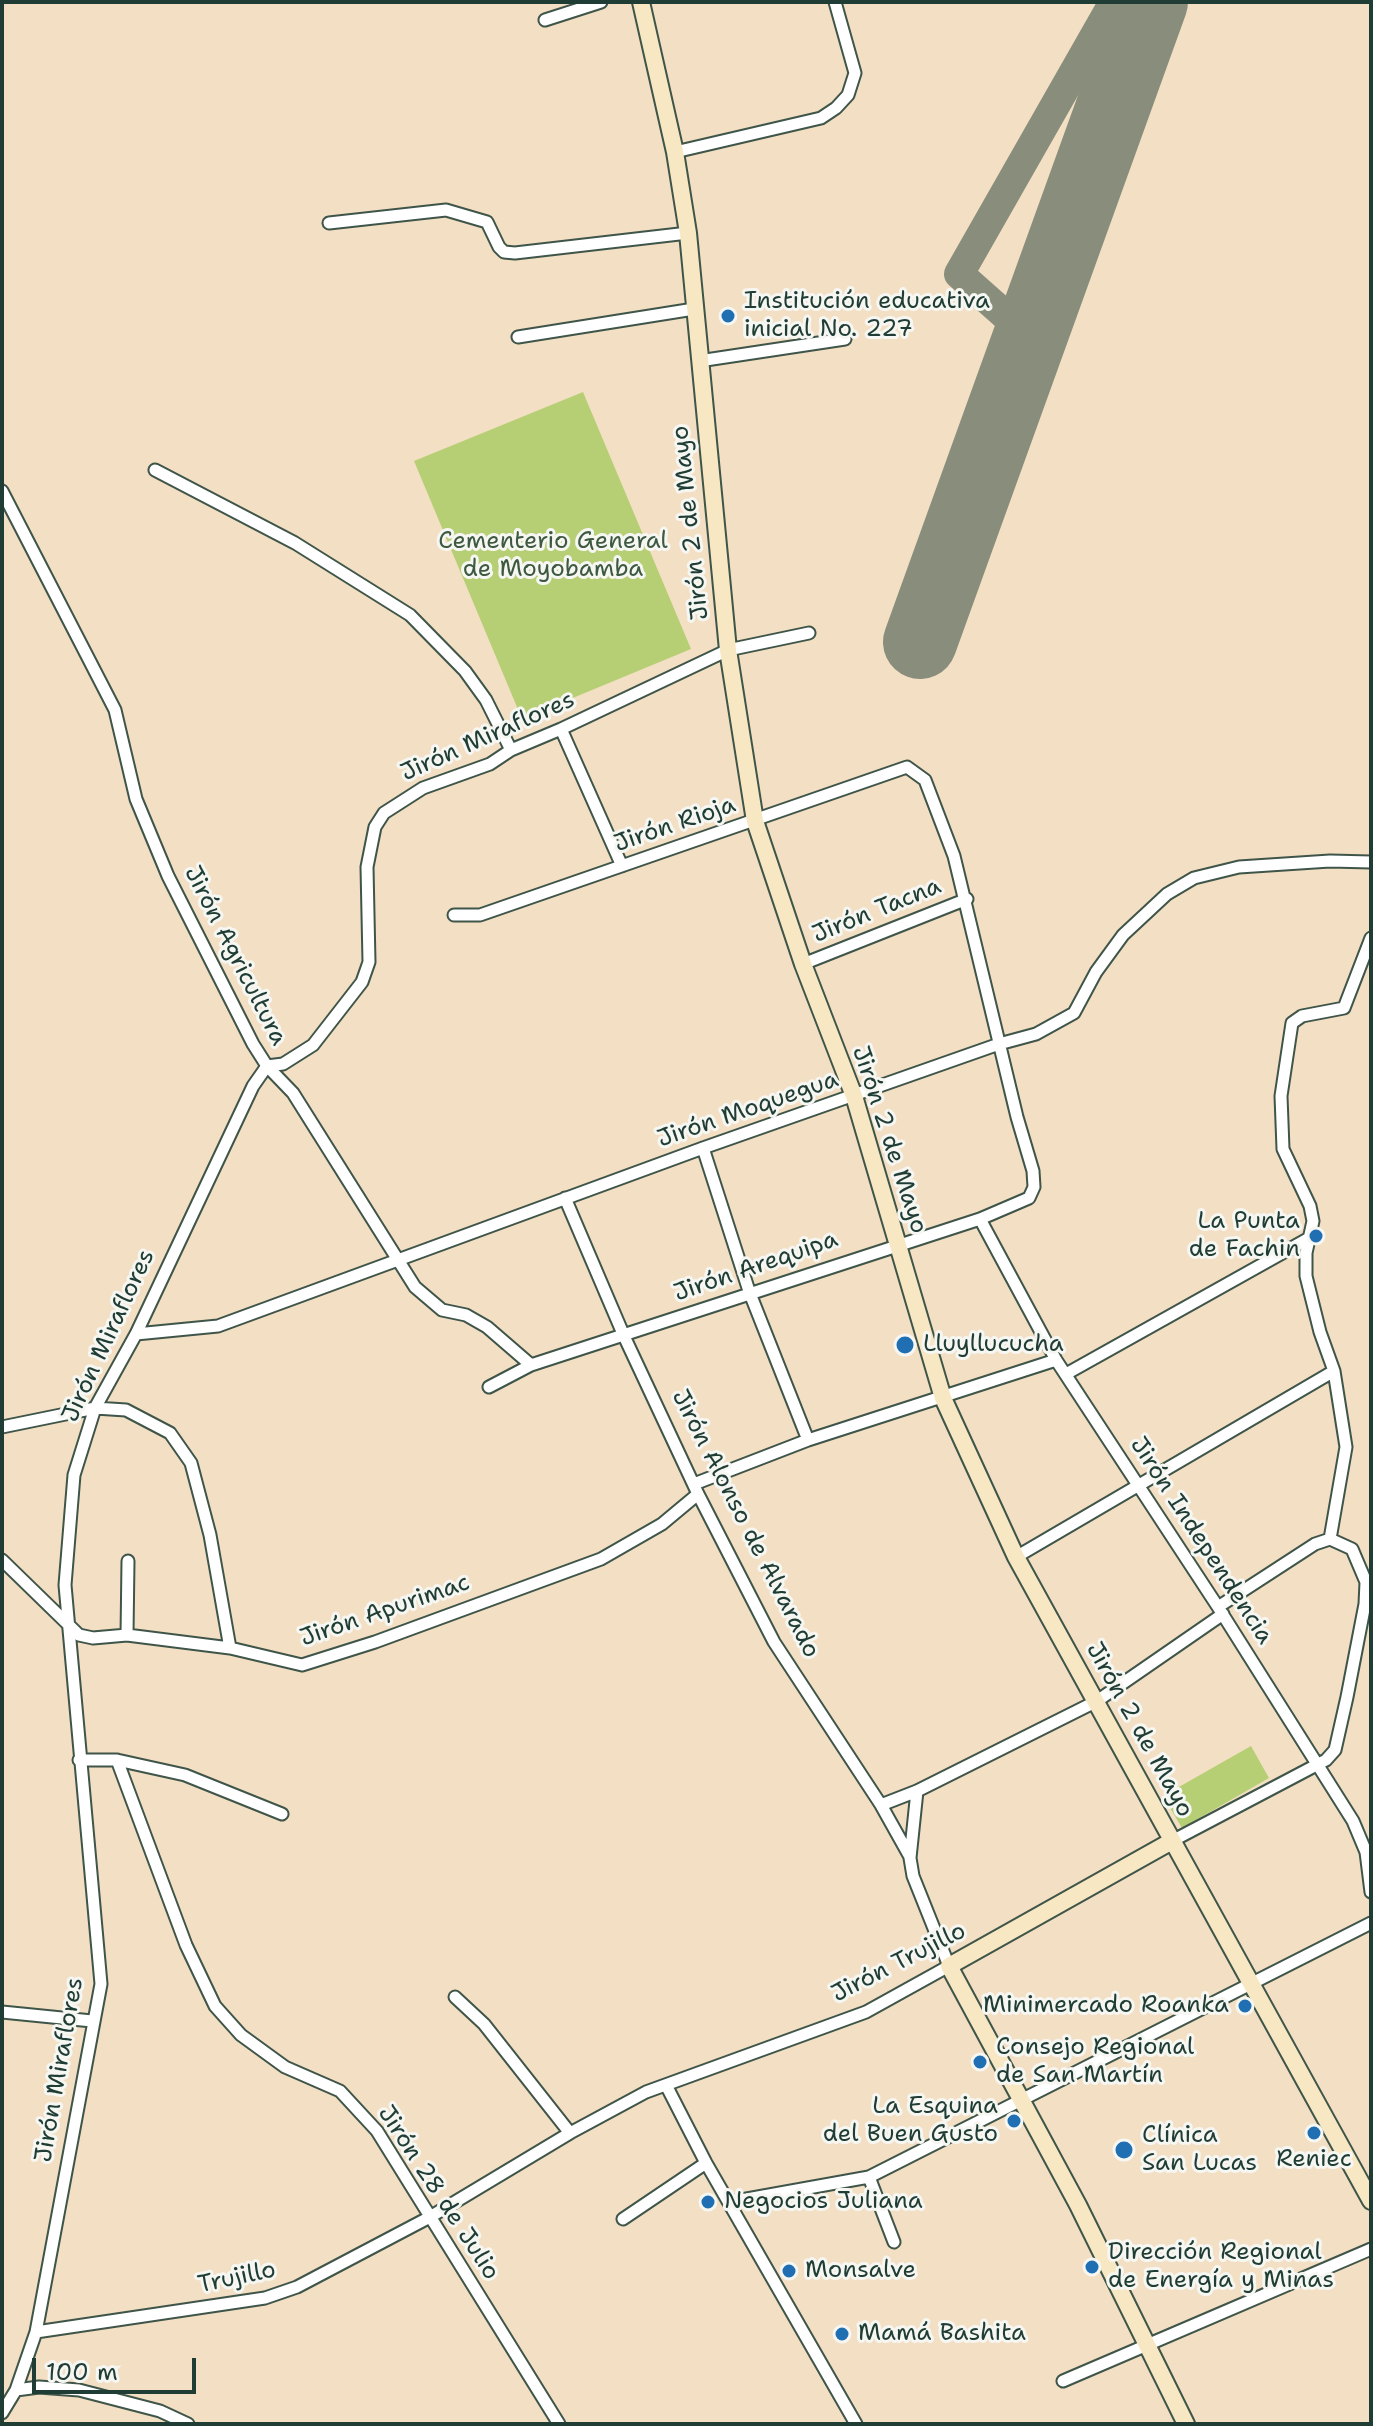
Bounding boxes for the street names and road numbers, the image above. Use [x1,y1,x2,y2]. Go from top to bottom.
street label: Jirón 2 de Mayo [666,424,716,622]
street label: Jirón Miraflores [397,686,579,788]
street label: Jirón Rioja [610,791,740,859]
street label: Jirón Agricultura [177,861,293,1051]
street label: Jirón Tacna [809,872,945,950]
street label: Jirón 2 de Mayo [845,1043,933,1237]
street label: Jirón Moquegua [654,1066,842,1154]
street label: Jirón Arequipa [670,1225,842,1309]
street label: Jirón Miraflores [56,1245,162,1427]
street label: Jirón Alonso de Alvarado [665,1385,825,1663]
street label: Jirón Independencia [1123,1432,1279,1650]
street label: Jirón Apurimac [297,1569,473,1653]
street label: Jirón 2 de Mayo [1079,1638,1199,1822]
street label: Jirón Trujillo [827,1917,971,2009]
street label: Jirón Miraflores [30,1975,90,2165]
street label: Jirón 28 de Julio [371,2100,505,2286]
street label: Trujillo [196,2256,278,2300]

